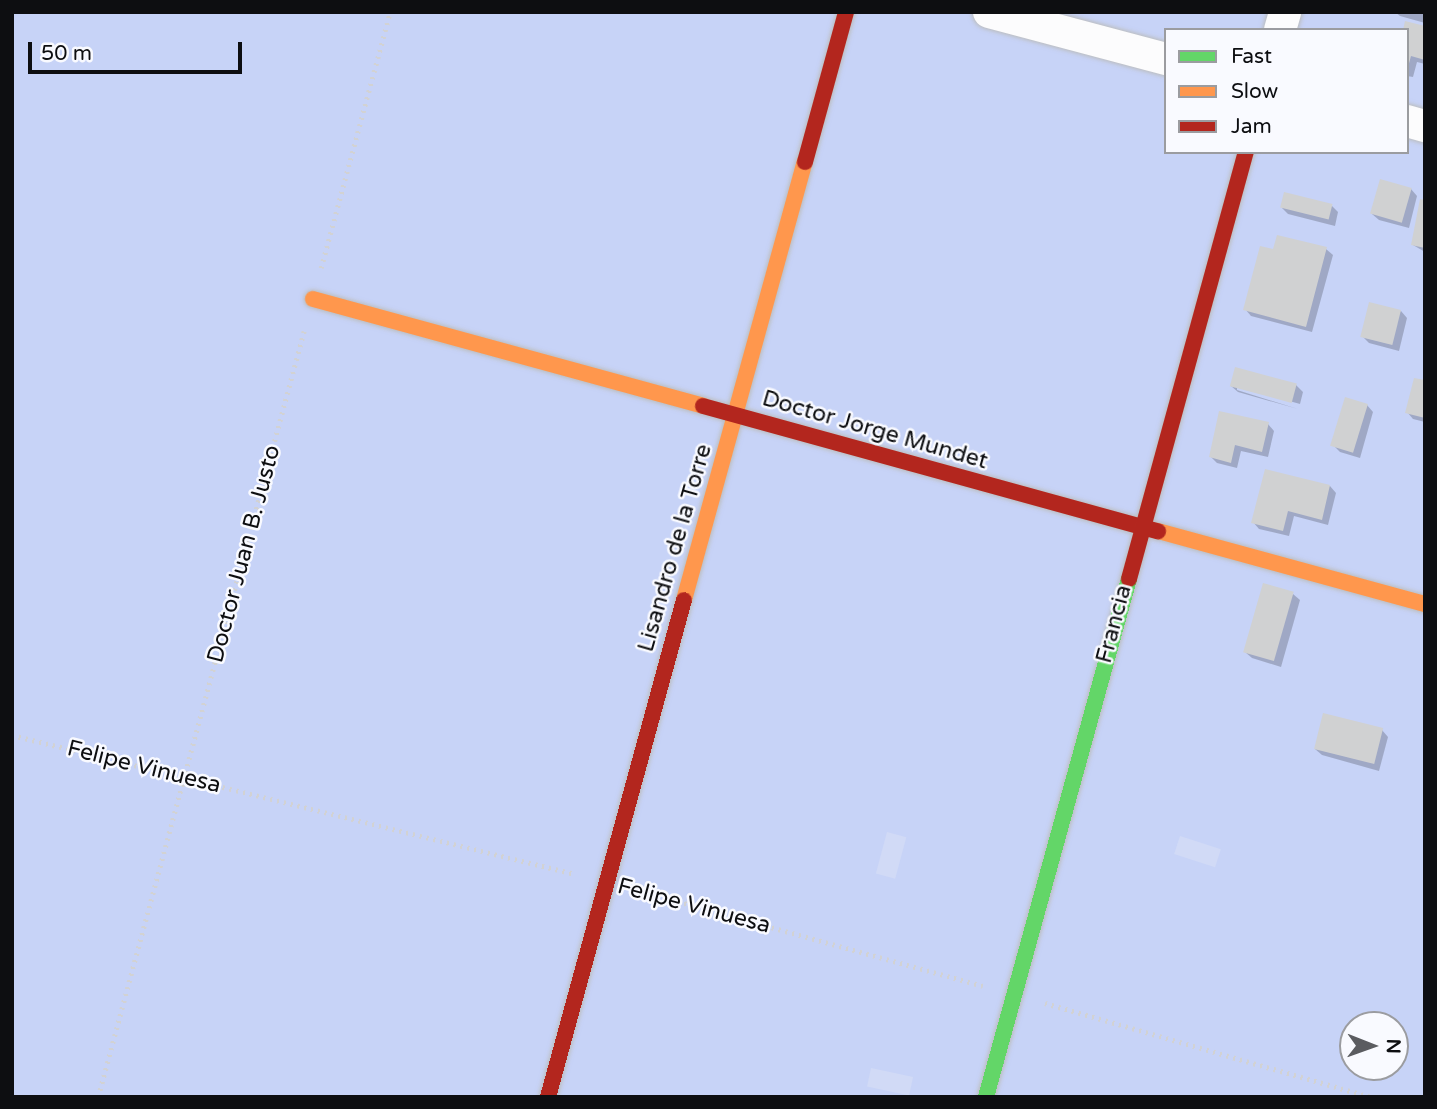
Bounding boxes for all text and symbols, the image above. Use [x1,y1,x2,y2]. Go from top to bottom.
scale bar [32,28,245,72]
legend [1164,28,1409,154]
text: 50 m [41,41,92,66]
text: Fast [1231,44,1272,69]
text: Slow [1231,79,1278,104]
text: Jam [1231,114,1272,139]
street label: Doctor Jorge Mundet [759,385,991,475]
street label: Lisandro de la Torre [632,441,718,655]
street label: Doctor Juan B. Justo [202,442,286,666]
street label: Francia [1090,582,1138,666]
street label: Felipe Vinuesa [64,735,224,799]
street label: Felipe Vinuesa [614,872,774,940]
north arrow [1339,1011,1409,1081]
text: N [1382,1039,1404,1054]

